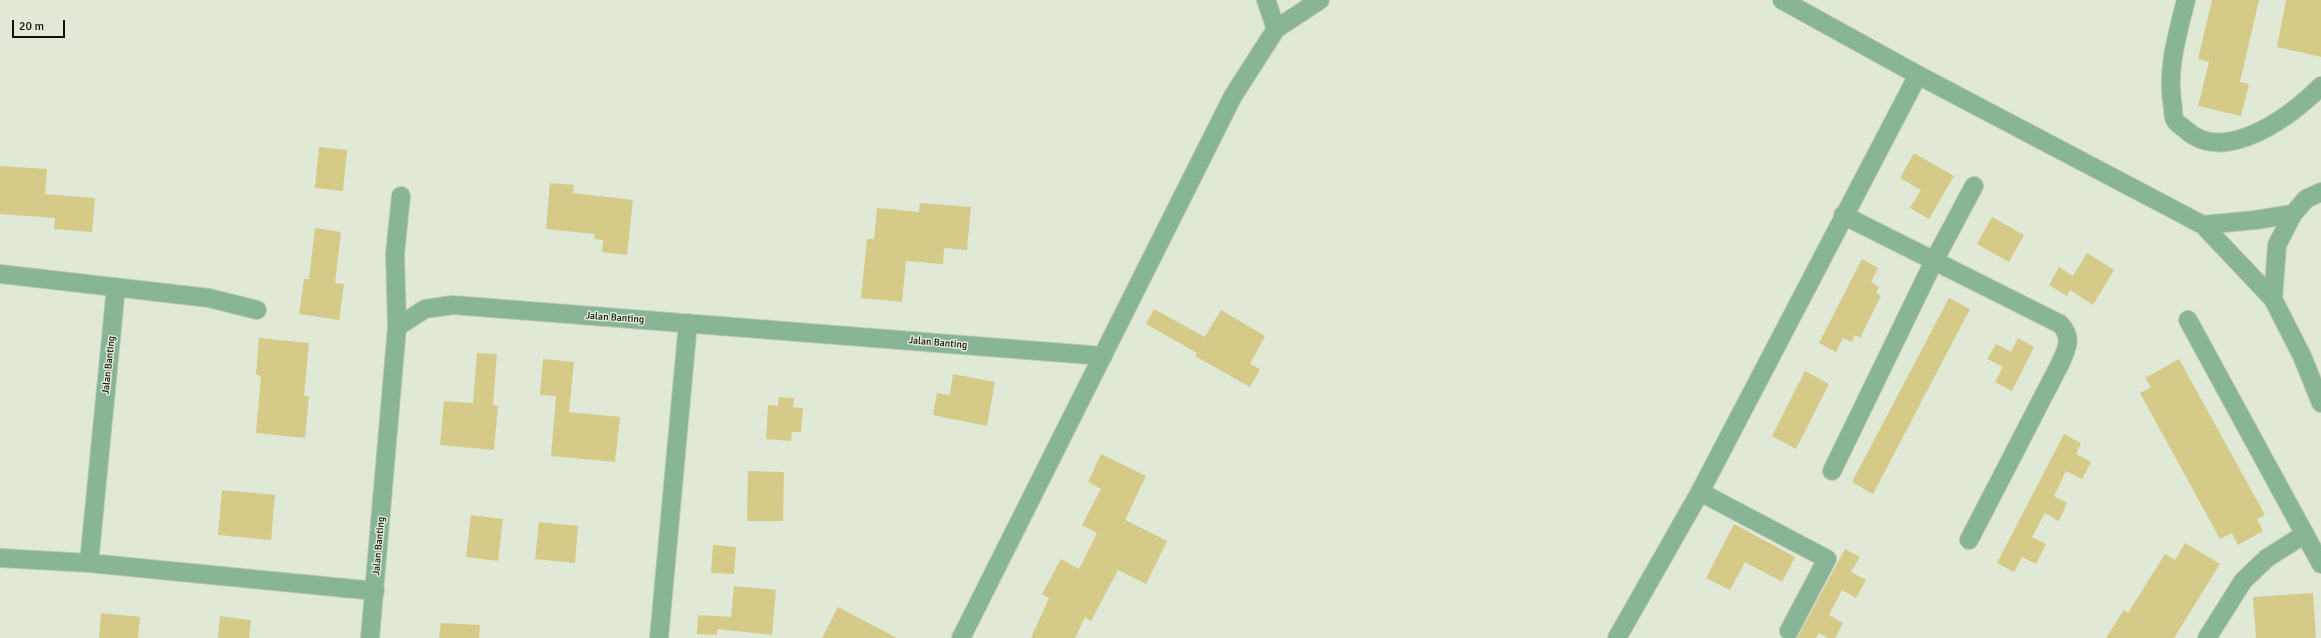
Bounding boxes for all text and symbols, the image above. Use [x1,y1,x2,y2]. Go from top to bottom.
scale bar [14,12,67,38]
text: 20 m [19,19,44,34]
street label: Jalan Banting [585,310,645,326]
street label: Jalan Banting [908,334,968,352]
street label: Jalan Banting [100,335,118,395]
street label: Jalan Banting [370,516,388,576]

